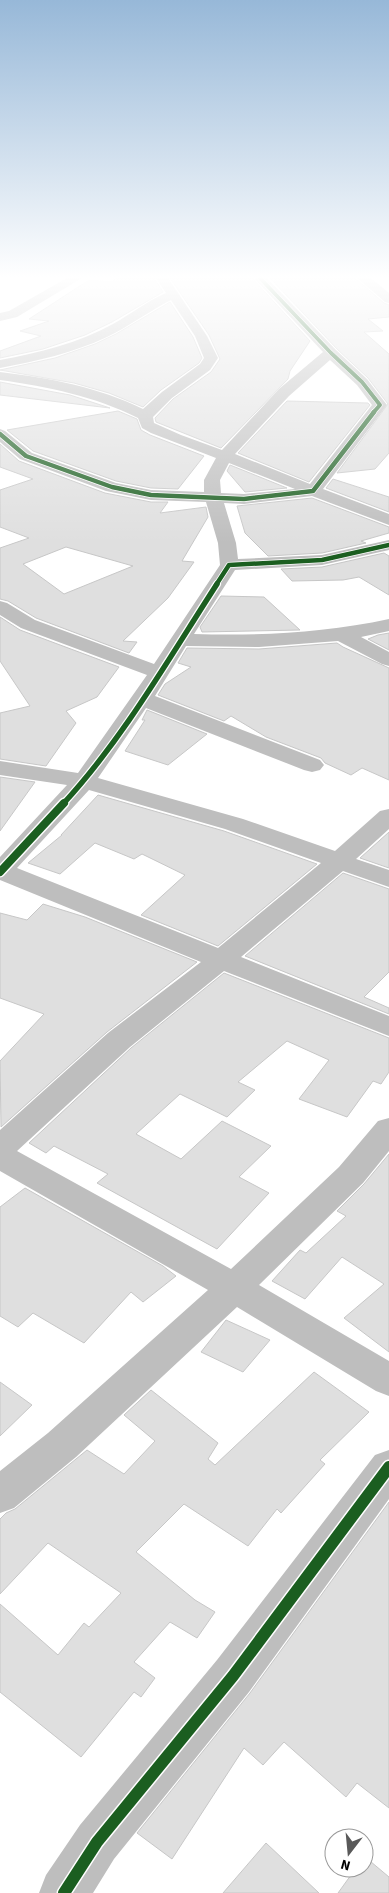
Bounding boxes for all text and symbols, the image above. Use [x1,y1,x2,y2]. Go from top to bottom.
north arrow [324,1828,374,1878]
text: N [338,1854,353,1875]

